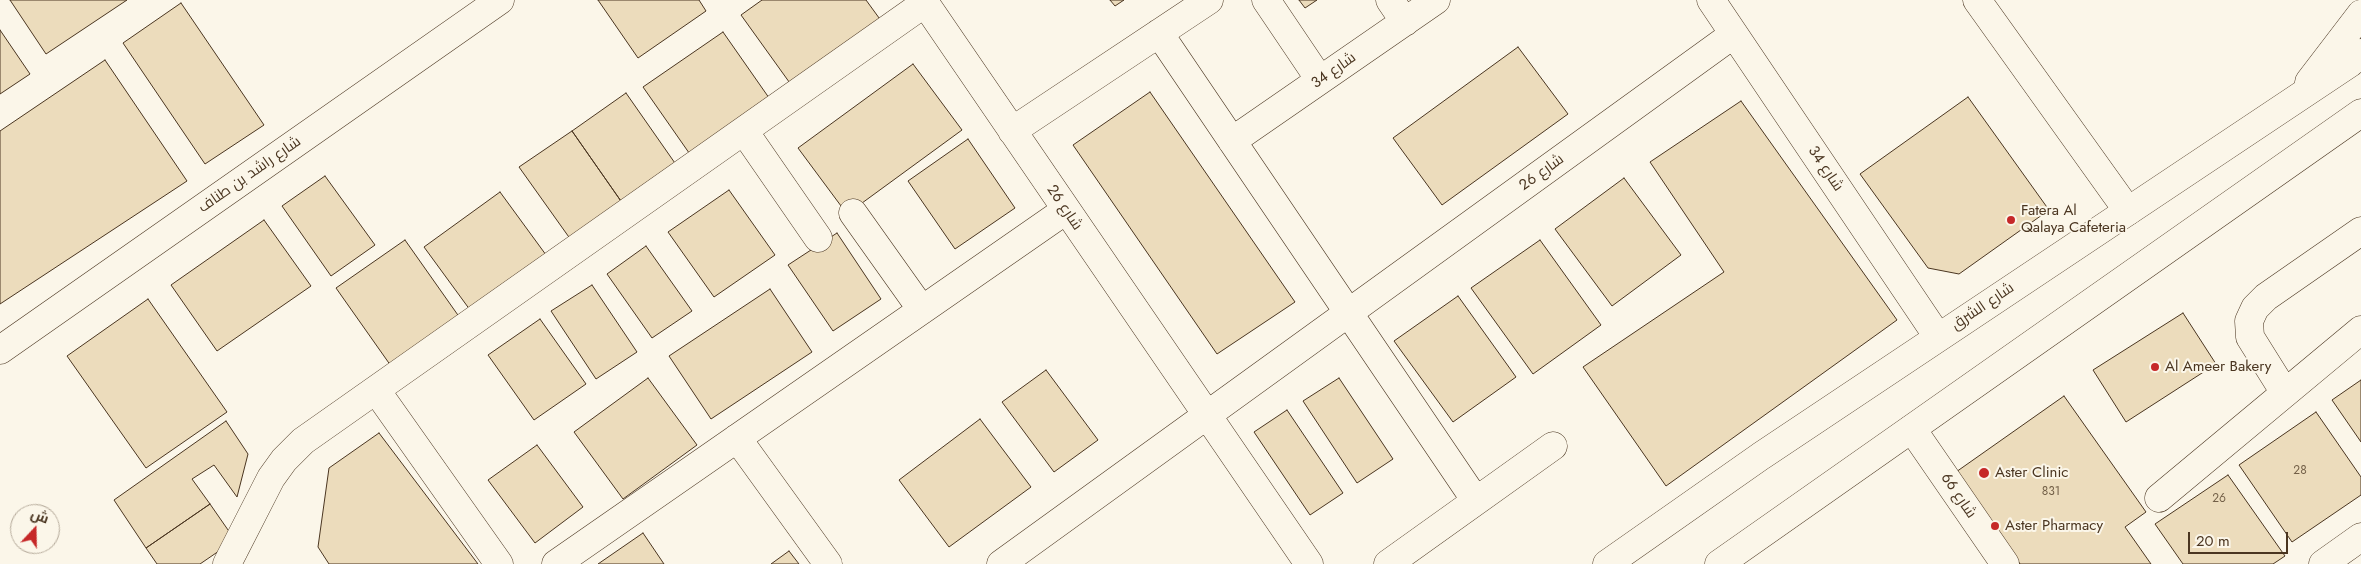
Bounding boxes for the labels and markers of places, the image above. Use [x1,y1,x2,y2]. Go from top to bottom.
place label: Fatera Al Qalaya Cafeteria [2021,202,2126,237]
marker: Fatera Al Qalaya Cafeteria [2005,214,2017,226]
place label: Al Ameer Bakery [2165,358,2271,376]
marker: Al Ameer Bakery [2149,361,2161,373]
place label: Aster Clinic [1995,464,2068,482]
marker: Aster Clinic [1977,466,1991,480]
place label: Aster Pharmacy [2005,517,2103,535]
marker: Aster Pharmacy [1989,520,2001,532]

